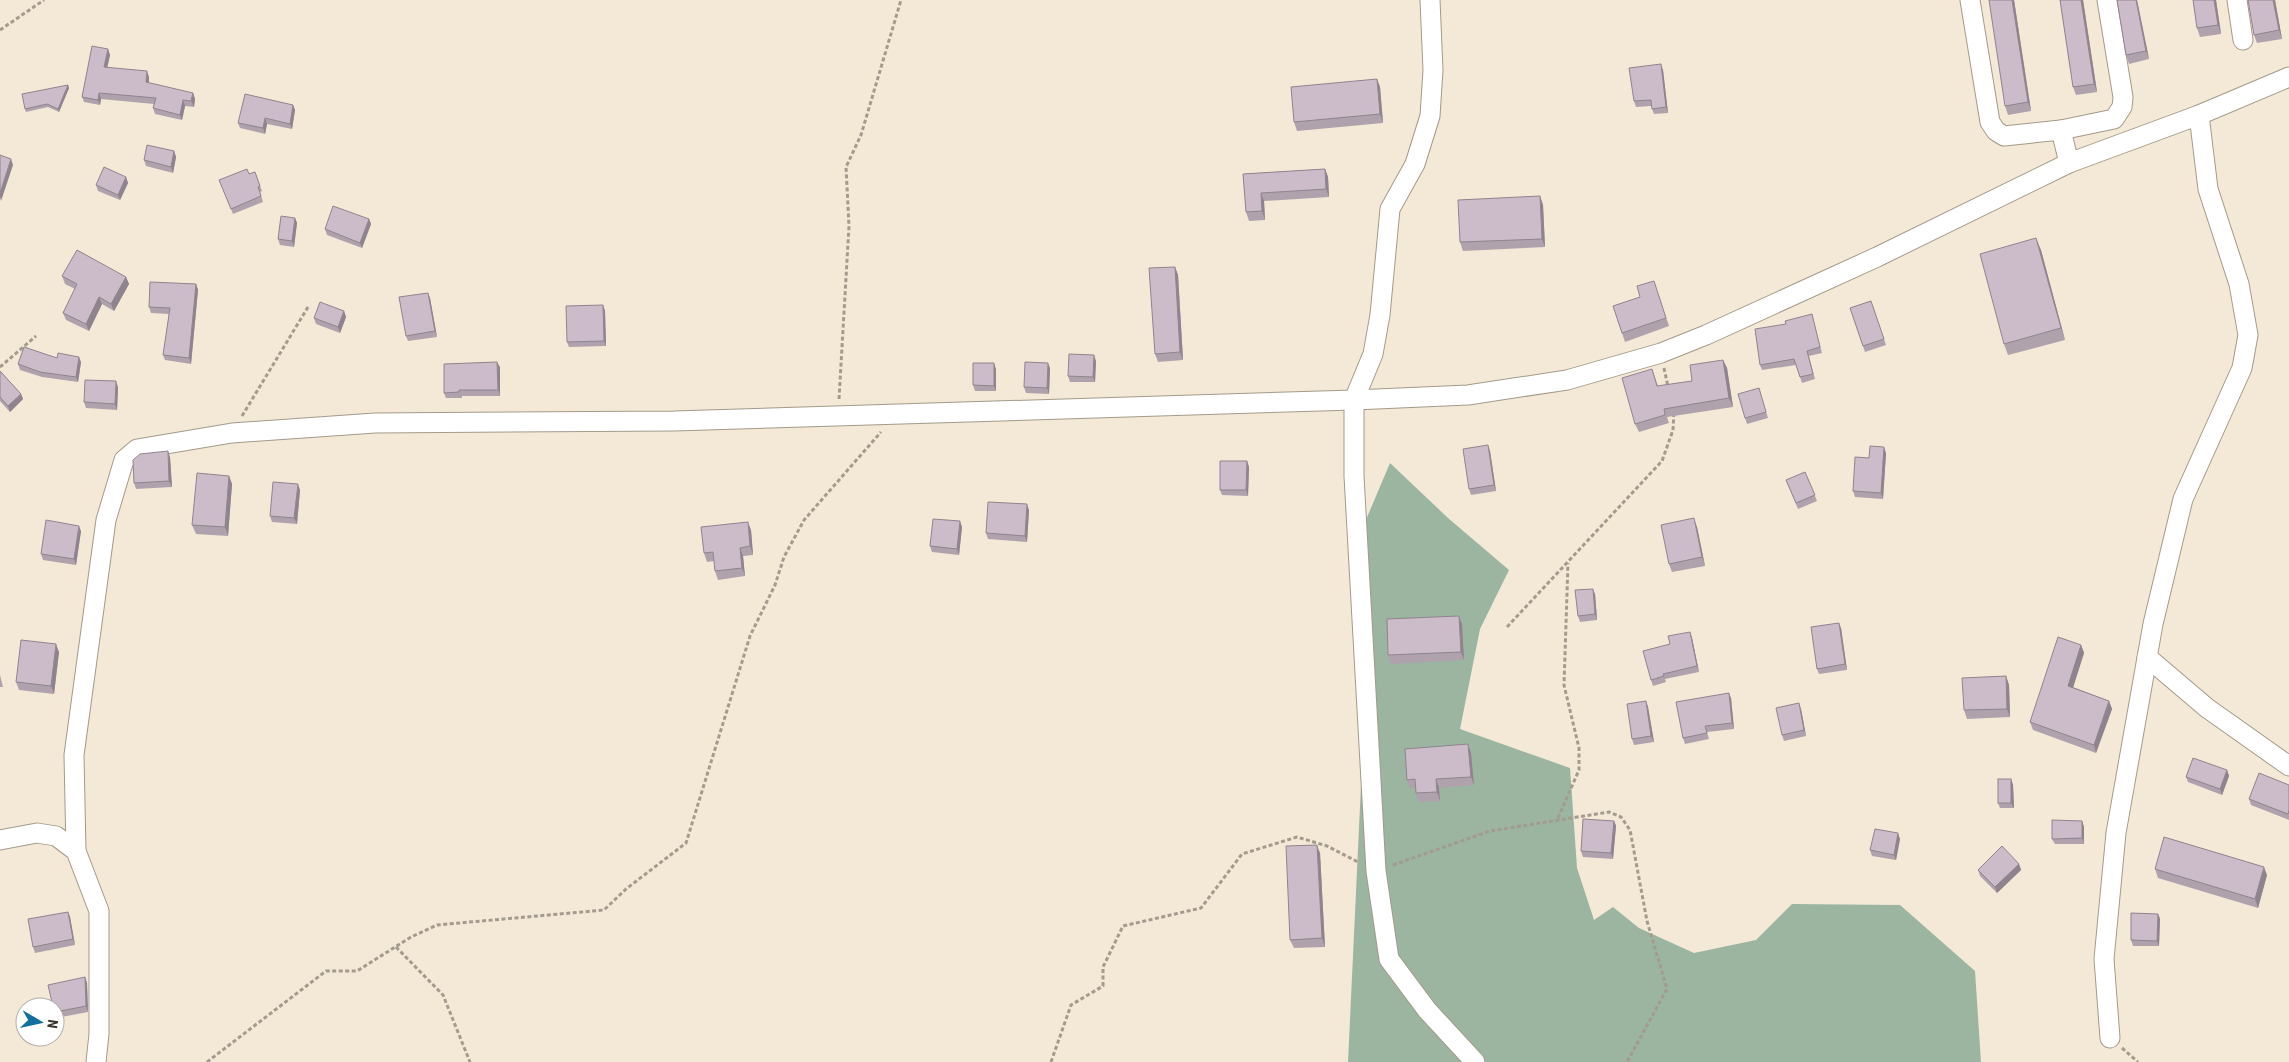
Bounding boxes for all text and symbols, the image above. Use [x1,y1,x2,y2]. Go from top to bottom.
north arrow [15,997,65,1047]
text: N [44,1019,61,1030]

